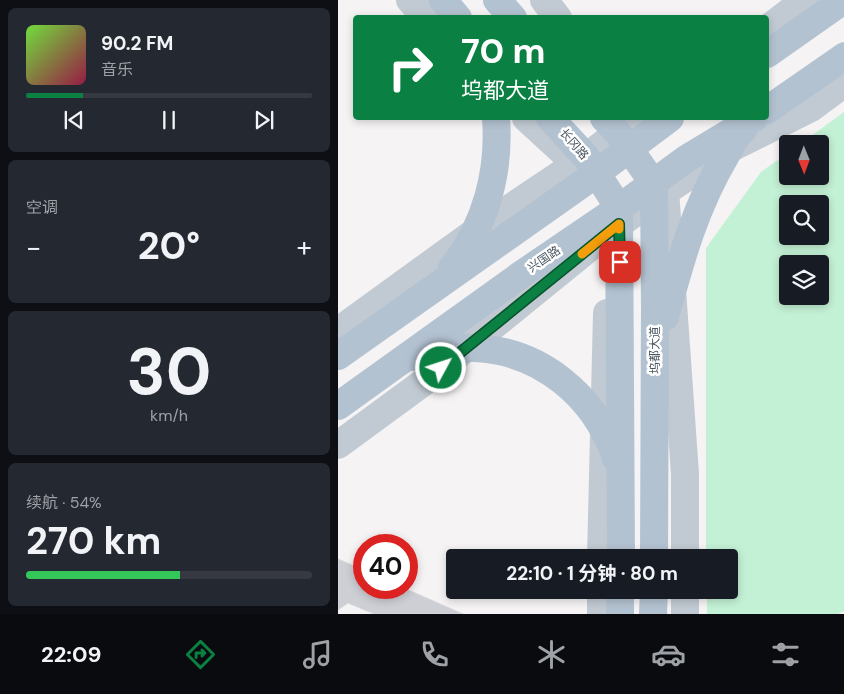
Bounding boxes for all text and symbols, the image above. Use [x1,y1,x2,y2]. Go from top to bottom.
text: 70 m [461,28,545,74]
text: 90.2 FM [101,31,173,56]
icon: right [378,35,443,100]
text: 音乐 [101,59,133,80]
text: 坞都大道 [461,76,549,105]
icon: previous [60,106,88,134]
icon: pause [155,106,183,134]
icon: next [250,106,278,134]
street label: 长冈路 [556,125,592,163]
north arrow [779,135,829,185]
map controls [779,135,829,305]
button: search [779,195,829,245]
text: 空调 [26,197,58,218]
text: 20° [138,221,200,271]
text: − [26,229,41,266]
text: + [297,229,312,266]
pin [599,241,641,283]
street label: 兴国路 [525,242,563,276]
icon: arrive [606,248,634,276]
button: layers [779,255,829,305]
street label: 坞都大道 [647,326,663,374]
text: 30 [127,330,211,414]
position arrow [414,341,466,393]
text: km/h [150,405,188,426]
text: 续航 · 54% [26,492,102,513]
text: 270 km [26,516,161,566]
speed limit sign: 40 [353,534,418,599]
text: 22:10 · 1 分钟 · 80 m [506,561,678,586]
icon: directions [183,637,218,672]
icon: music [300,637,335,672]
icon: phone [417,637,452,672]
icon: climate [534,637,569,672]
icon: car [651,637,686,672]
icon: filters [768,637,803,672]
text: 22:09 [41,640,101,669]

